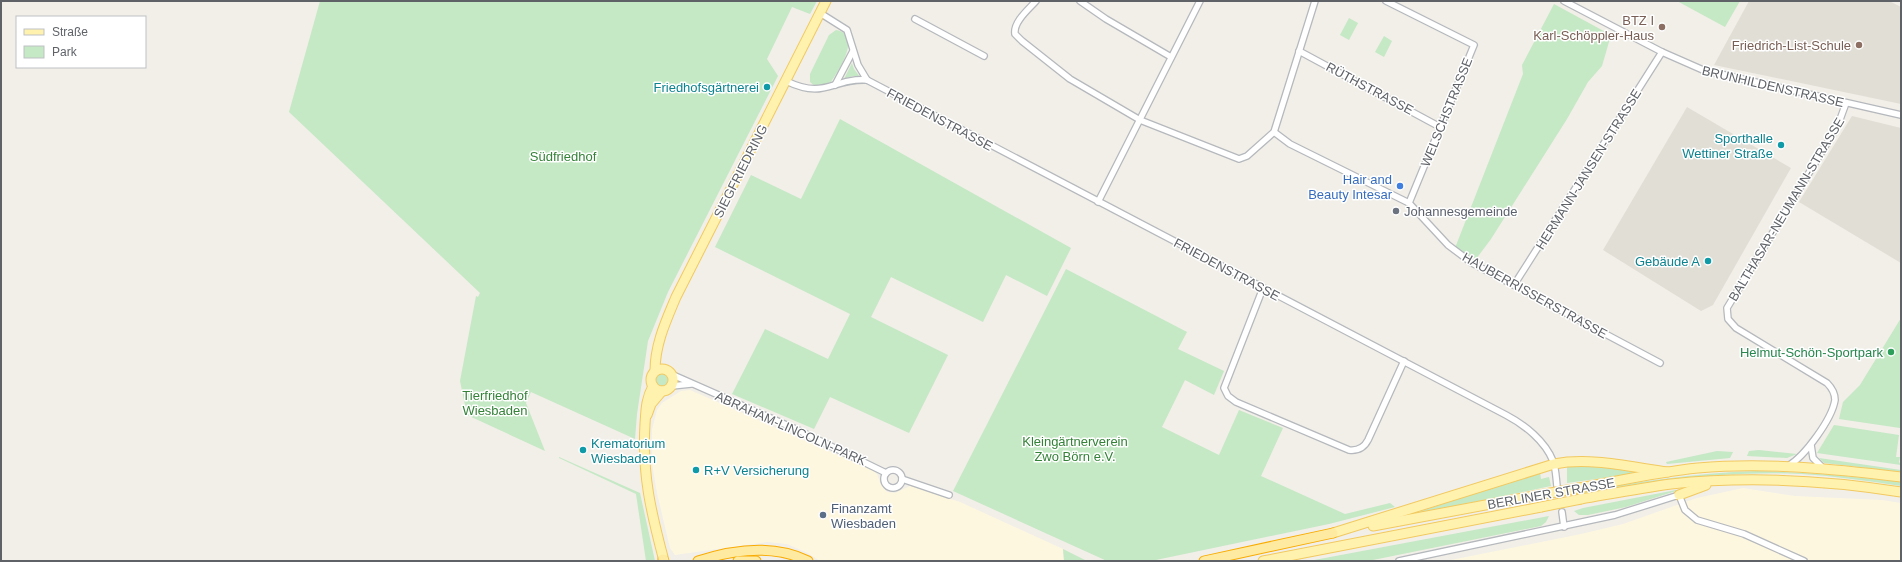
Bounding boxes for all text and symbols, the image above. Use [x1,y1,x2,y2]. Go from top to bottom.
place label: BTZ I Karl-Schöppler-Haus [1533,13,1654,43]
legend [16,16,146,68]
marker: BTZ I Karl-Schöppler-Haus [1657,22,1667,32]
text: Straße [52,25,88,39]
place label: Friedrich-List-Schule [1732,38,1851,53]
marker: Friedrich-List-Schule [1854,40,1864,50]
text: Park [52,45,78,59]
street label: WELSCHSTRASSE [1418,55,1475,169]
street label: RÜTHSTRASSE [1324,59,1416,118]
street label: BRUNHILDENSTRASSE [1700,63,1846,110]
place label: Friedhofsgärtnerei [654,80,759,95]
marker: Friedhofsgärtnerei [762,82,772,92]
street label: FRIEDENSTRASSE [884,85,996,154]
street label: HERMANN-JANSEN-STRASSE [1533,86,1644,252]
street label: BALTHASAR-NEUMANN-STRASSE [1726,115,1847,304]
street label: SIEGFRIEDRING [710,122,770,220]
place label: Sporthalle Wettiner Straße [1682,131,1773,161]
marker: Sporthalle Wettiner Straße [1776,140,1786,150]
park label: Südfriedhof [530,149,597,164]
place label: Hair and Beauty Intesar [1308,172,1393,202]
marker: Hair and Beauty Intesar [1395,181,1405,191]
place label: Johannesgemeinde [1404,204,1517,219]
marker: Johannesgemeinde [1391,206,1401,216]
street label: FRIEDENSTRASSE [1171,235,1283,304]
street label: HAUBERRISSERSTRASSE [1460,249,1610,342]
place label: Gebäude A [1635,254,1700,269]
marker: Gebäude A [1703,256,1713,266]
place label: Helmut-Schön-Sportpark [1740,345,1883,360]
marker: Helmut-Schön-Sportpark [1886,347,1896,357]
park label: Tierfriedhof Wiesbaden [462,388,528,418]
street label: ABRAHAM-LINCOLN-PARK [713,388,869,469]
park label: Kleingärtnerverein Zwo Börn e.V. [1022,434,1128,464]
place label: Krematorium Wiesbaden [591,436,665,466]
marker: Krematorium Wiesbaden [578,445,588,455]
place label: R+V Versicherung [704,463,809,478]
marker: R+V Versicherung [691,465,701,475]
street label: BERLINER STRASSE [1486,475,1616,512]
place label: Finanzamt Wiesbaden [831,501,896,531]
marker: Finanzamt Wiesbaden [818,510,828,520]

